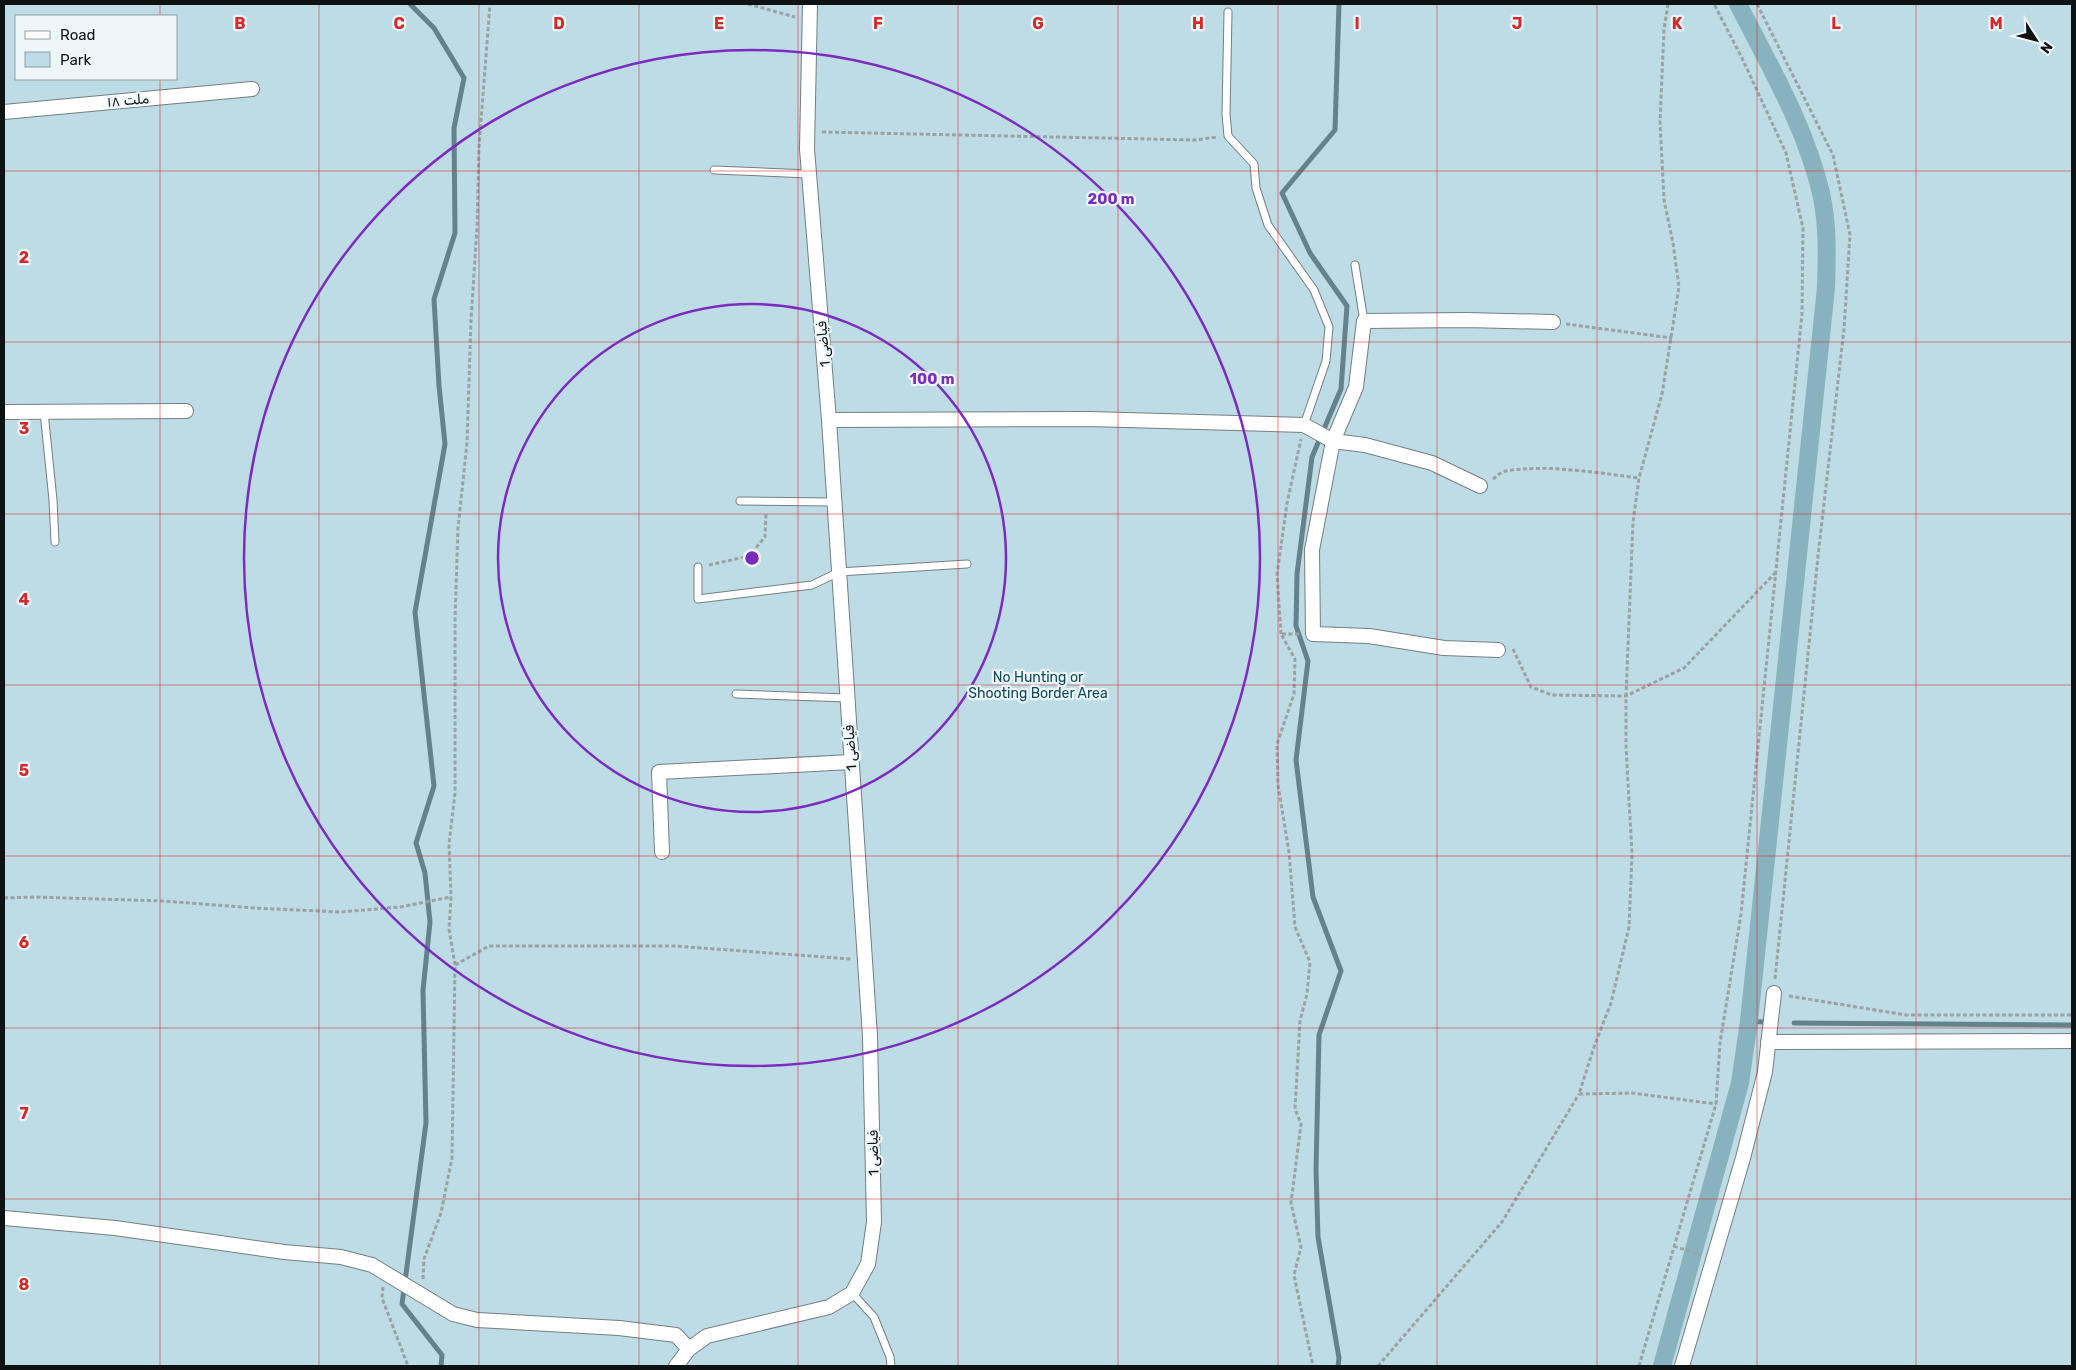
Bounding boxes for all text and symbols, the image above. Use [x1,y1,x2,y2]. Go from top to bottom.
text: B [234,14,246,33]
text: C [393,14,405,33]
text: D [553,14,565,33]
text: E [714,14,724,33]
text: F [873,14,883,33]
text: G [1032,14,1044,33]
text: H [1192,14,1204,33]
text: I [1354,14,1360,33]
text: J [1512,14,1522,33]
text: K [1672,14,1683,33]
text: L [1831,14,1841,33]
text: M [1989,14,2003,33]
legend [15,15,178,80]
north arrow [2011,15,2061,65]
text: Road [60,26,96,44]
text: N [2036,38,2056,56]
text: Park [60,51,91,69]
street label: ملت ۱۸ [106,90,150,111]
text: 200 m [1087,190,1135,208]
text: 2 [19,248,29,267]
street label: فیاضی 1 [813,320,834,368]
text: 100 m [910,370,954,388]
text: 3 [19,419,29,438]
centre of rings [743,549,761,567]
text: 4 [19,590,30,609]
park label: No Hunting or Shooting Border Area [968,669,1108,702]
street label: فیاضی 1 [840,724,861,771]
text: 5 [19,761,29,780]
text: 6 [19,933,29,952]
text: 7 [19,1104,29,1123]
street label: فیاضی 1 [865,1129,882,1176]
text: 8 [19,1275,30,1294]

